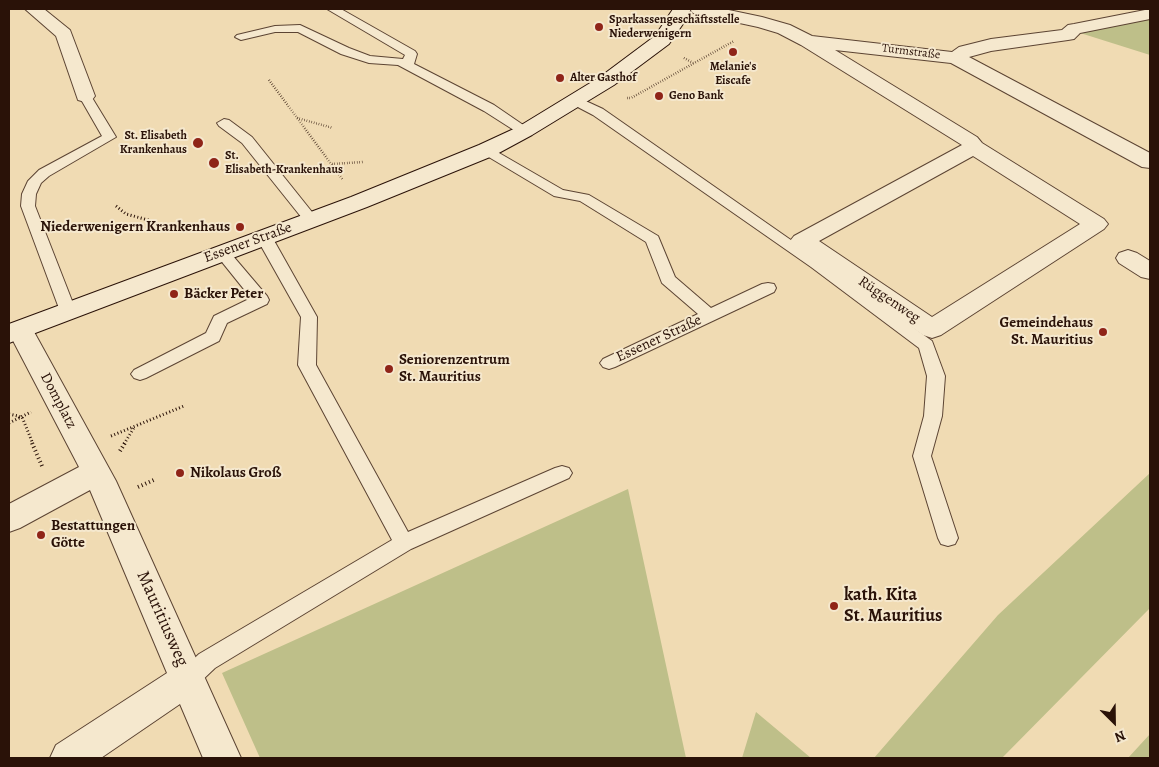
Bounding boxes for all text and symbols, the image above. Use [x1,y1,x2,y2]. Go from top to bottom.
place label: Sparkassengeschäftsstelle Niederwenigern [609,13,739,41]
marker: Sparkassengeschäftsstelle Niederwenigern [593,21,605,33]
street label: Turmstraße [881,41,941,63]
marker: Melanie's Eiscafe [727,46,739,58]
place label: Melanie's Eiscafe [710,60,756,88]
place label: Alter Gasthof [570,71,636,85]
marker: Alter Gasthof [554,72,566,84]
place label: Geno Bank [669,89,723,103]
marker: Geno Bank [653,90,665,102]
place label: St. Elisabeth Krankenhaus [120,129,187,157]
marker: St. Elisabeth Krankenhaus [191,136,205,150]
place label: St. Elisabeth-Krankenhaus [225,149,343,177]
marker: St. Elisabeth-Krankenhaus [207,156,221,170]
place label: Niederwenigern Krankenhaus [40,218,230,236]
street label: Essener Straße [202,219,294,267]
marker: Niederwenigern Krankenhaus [234,221,246,233]
street label: Rüggenweg [855,273,923,327]
place label: Bäcker Peter [184,285,263,303]
marker: Bäcker Peter [168,288,180,300]
street label: Essener Straße [613,311,705,367]
place label: Gemeindehaus St. Mauritius [1000,314,1093,349]
marker: Gemeindehaus St. Mauritius [1097,326,1109,338]
place label: Seniorenzentrum St. Mauritius [399,351,510,386]
marker: Seniorenzentrum St. Mauritius [383,363,395,375]
street label: Domplatz [36,370,80,432]
place label: Nikolaus Groß [190,464,281,482]
marker: Nikolaus Groß [174,467,186,479]
place label: Bestattungen Götte [51,517,135,552]
marker: Bestattungen Götte [35,529,47,541]
street label: Mauritiusweg [131,568,193,670]
place label: kath. Kita St. Mauritius [844,585,942,628]
marker: kath. Kita St. Mauritius [828,600,840,612]
north arrow [1089,697,1139,747]
text: N [1112,726,1128,747]

